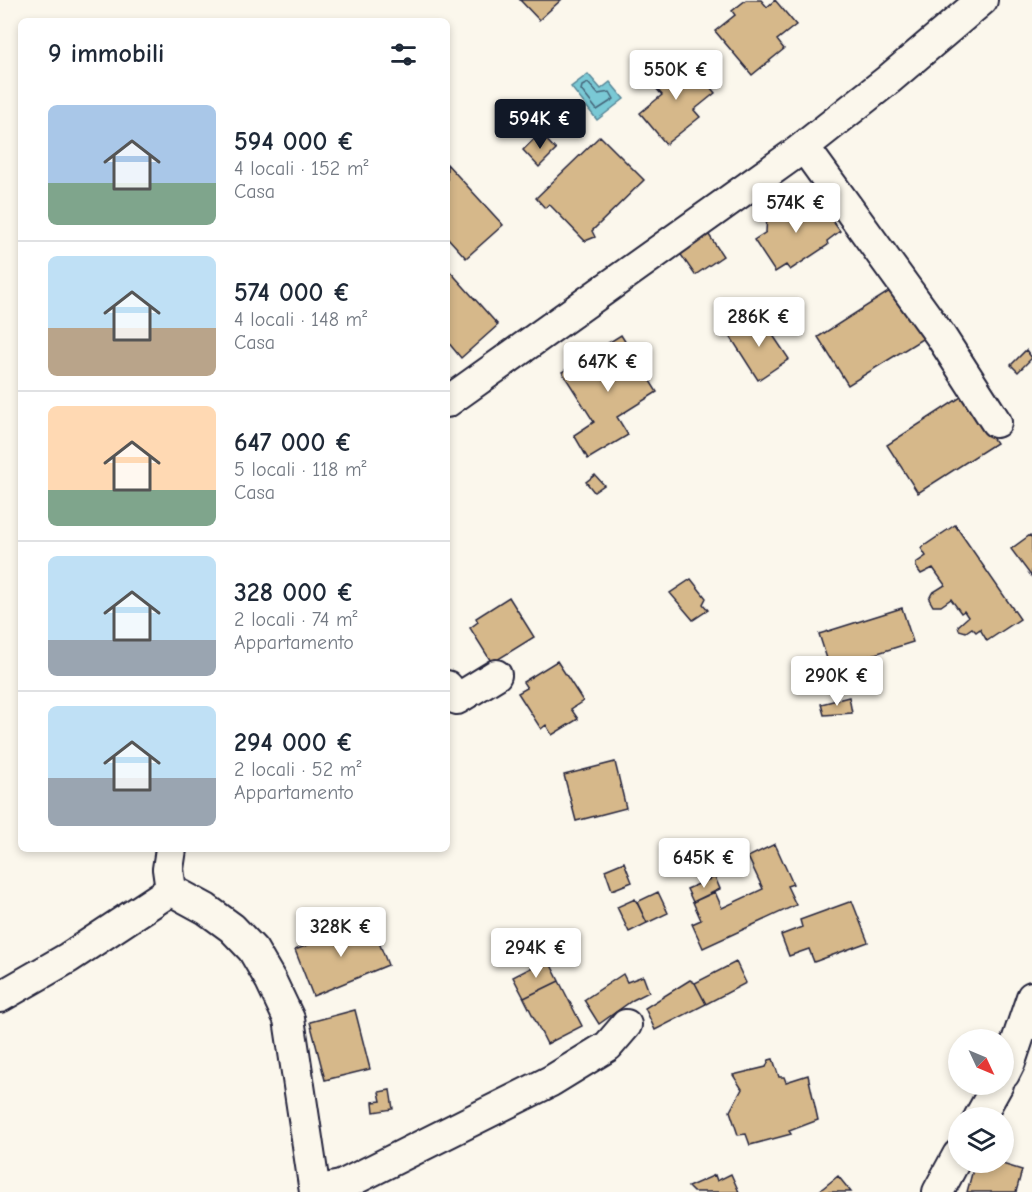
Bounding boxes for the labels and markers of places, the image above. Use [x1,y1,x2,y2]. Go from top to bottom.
pin: 550K € [627,50,725,101]
pin: 594K € [491,99,589,150]
pin: 574K € [747,183,845,234]
pin: 286K € [710,297,808,348]
pin: 647K € [559,342,657,393]
pin: 290K € [788,656,886,707]
pin: 645K € [655,838,753,889]
pin: 328K € [292,907,390,958]
pin: 294K € [487,928,585,979]

